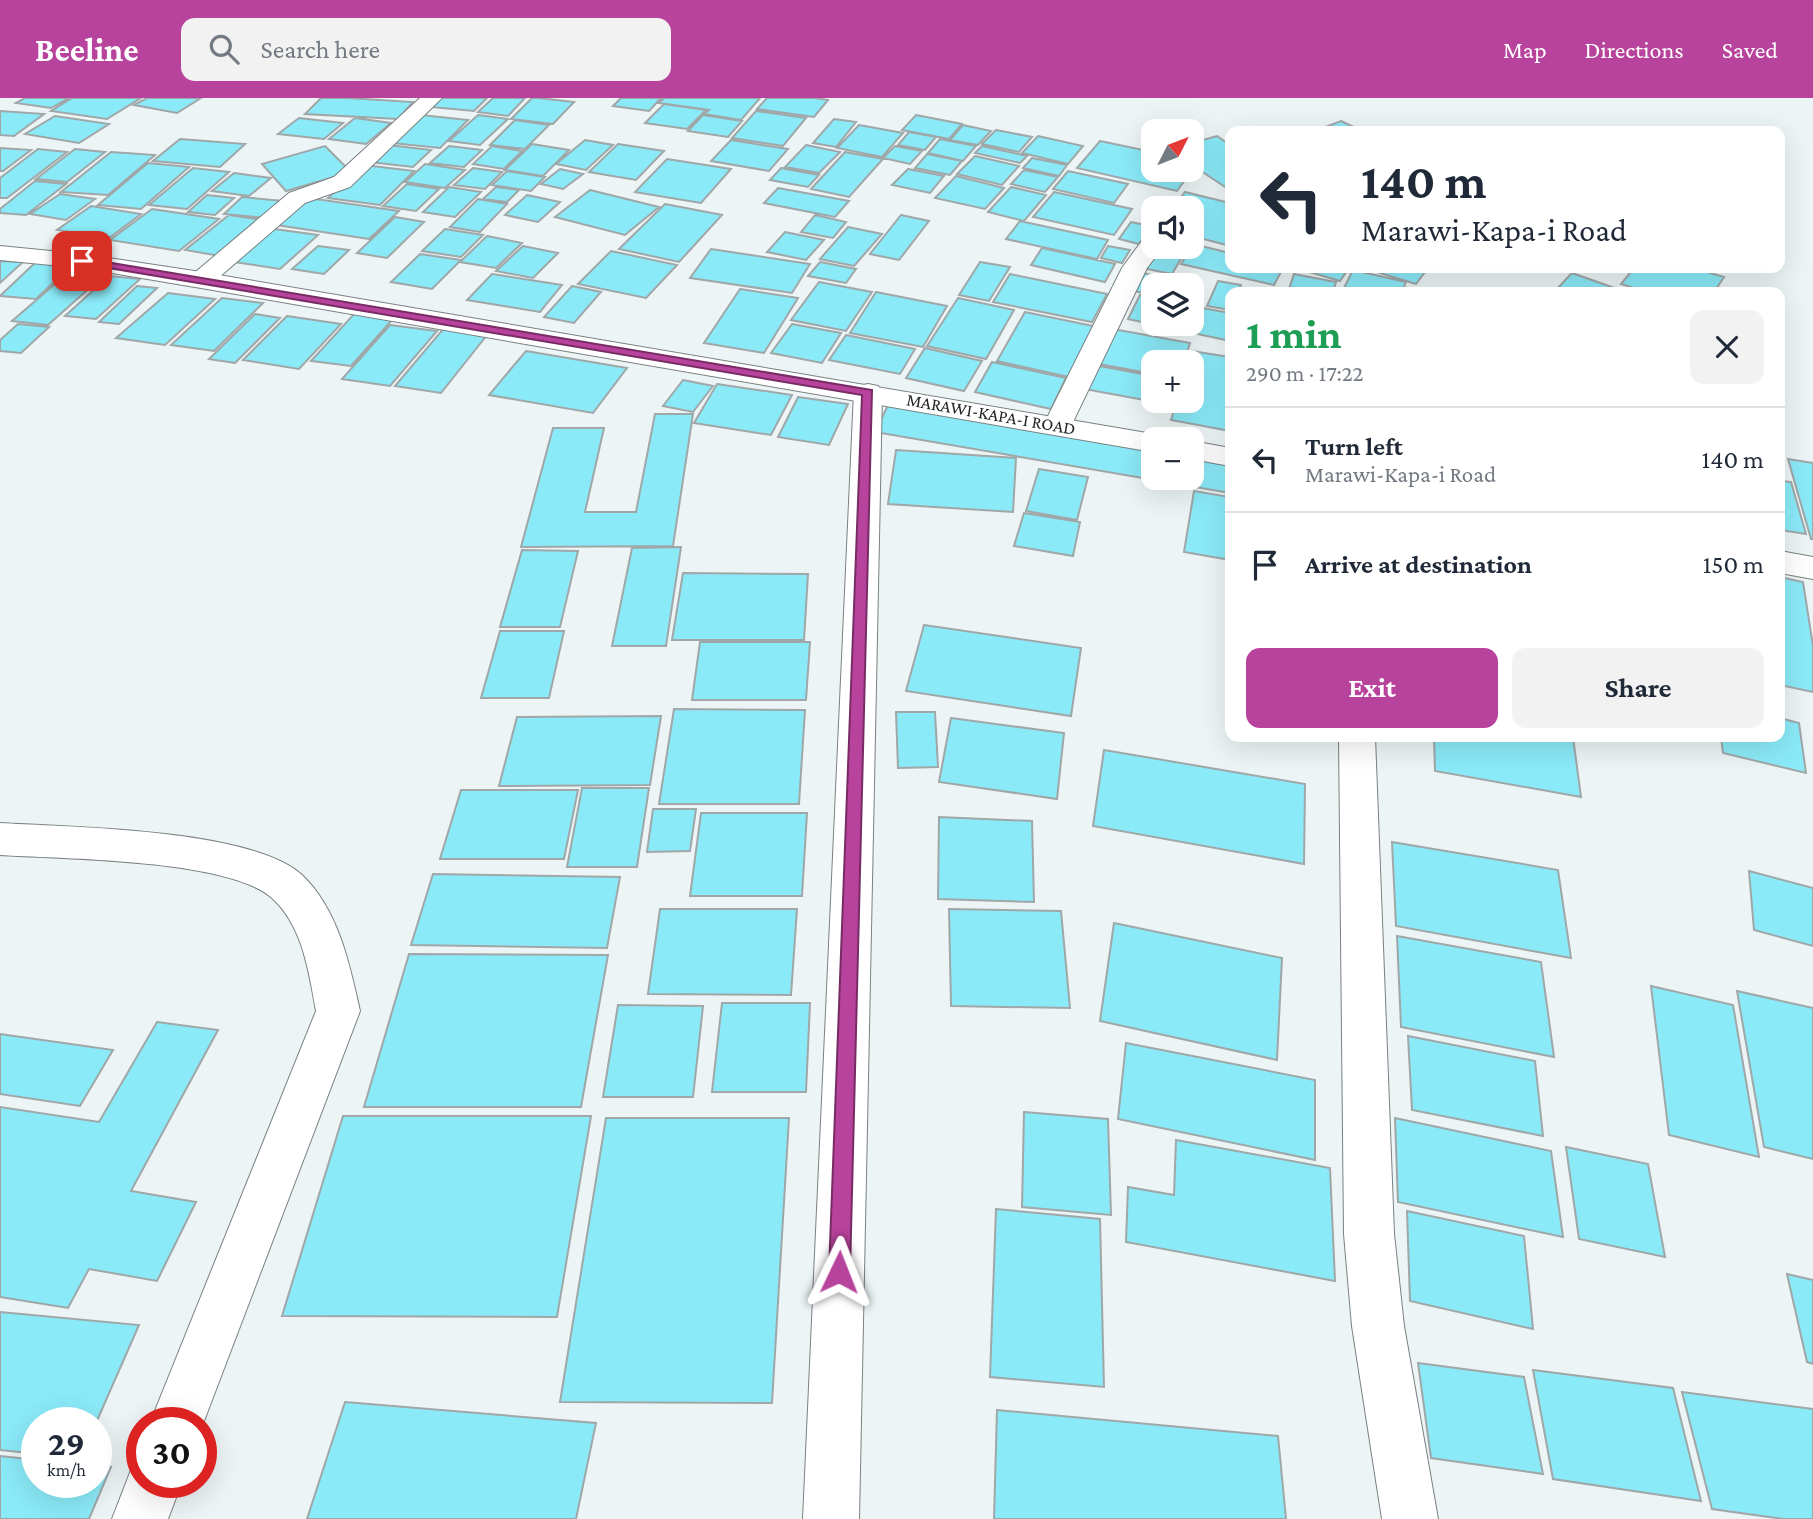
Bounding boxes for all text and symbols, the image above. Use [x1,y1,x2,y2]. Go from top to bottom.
search box [181,18,671,81]
icon: search [205,30,243,68]
text: Beeline [35,31,139,68]
text: Search here [261,35,380,64]
text: Map [1503,36,1547,63]
text: Directions [1585,36,1684,63]
text: Saved [1722,36,1778,63]
north arrow [1141,119,1204,182]
map controls [1141,119,1204,490]
icon: left [1246,154,1337,245]
text: 140 m [1361,154,1486,209]
button: sound [1141,196,1204,259]
text: Marawi-Kapa-i Road [1361,212,1627,248]
pin [52,231,112,291]
icon: arrive [63,242,101,280]
button: layers [1141,273,1204,336]
text: 1 min [1246,310,1342,357]
button: close [1690,310,1764,384]
button: + [1141,350,1204,413]
text: 290 m · 17:22 [1246,360,1364,386]
street label: MARAWI-KAPA-I ROAD [905,389,1077,439]
button: − [1141,427,1204,490]
text: Turn left [1305,432,1403,461]
icon: left [1246,441,1284,479]
text: 140 m [1702,445,1764,474]
text: Marawi-Kapa-i Road [1305,461,1496,487]
icon: arrive [1246,546,1284,584]
text: Arrive at destination [1305,550,1532,579]
text: 150 m [1703,550,1764,579]
button: Exit [1246,648,1498,728]
button: Share [1512,648,1764,728]
position arrow [802,1235,876,1309]
speed limit sign: 30 [126,1407,217,1498]
text: 29 [48,1424,85,1463]
text: km/h [47,1460,86,1480]

